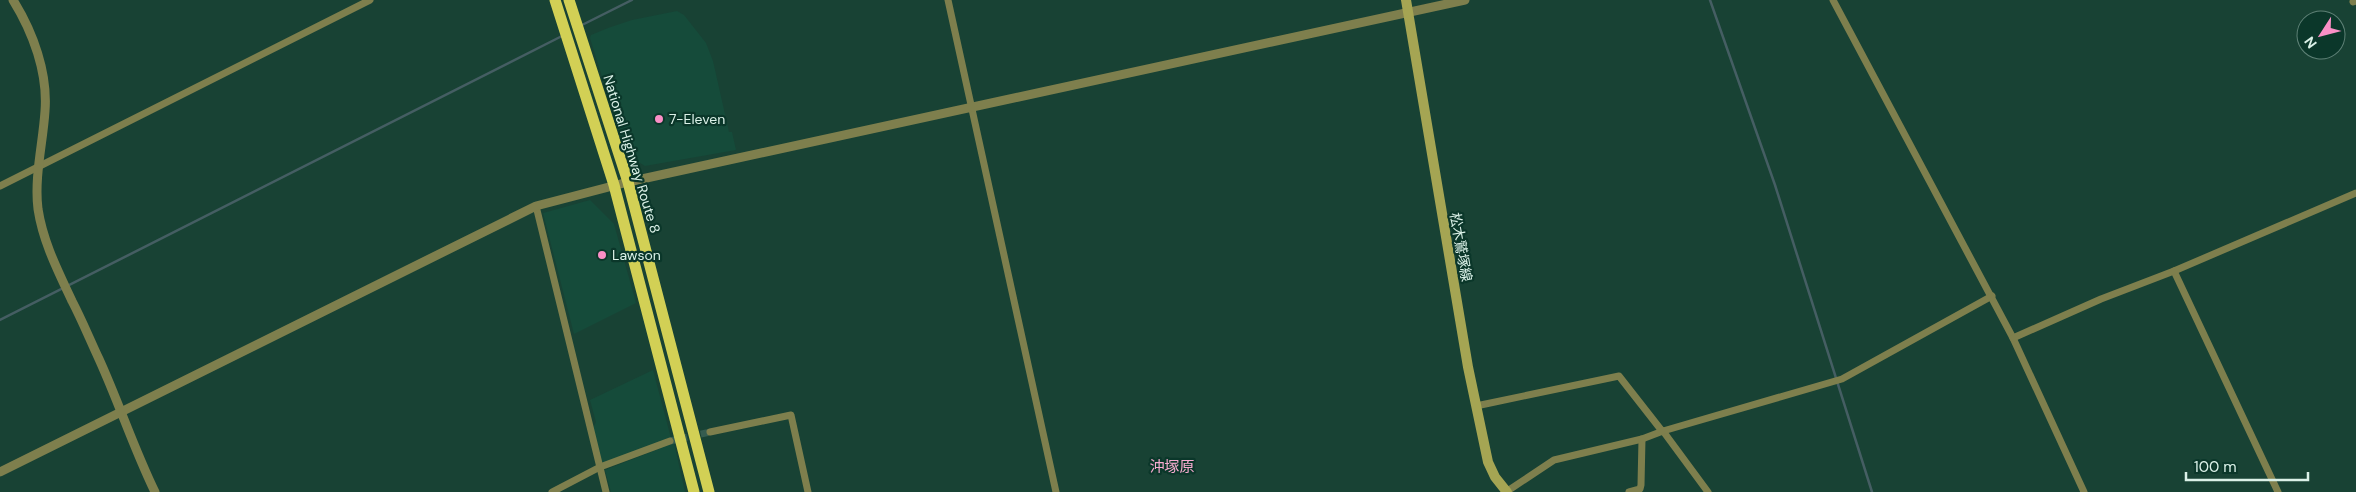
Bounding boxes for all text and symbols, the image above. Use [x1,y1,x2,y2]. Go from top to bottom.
north arrow [2296,10,2346,60]
text: N [2300,33,2321,52]
street label: National Highway Route 8 [599,73,665,235]
place label: 7-Eleven [669,110,725,128]
marker: 7-Eleven [653,113,665,125]
street label: 松木鷲塚線 [1446,211,1476,283]
place label: Lawson [612,246,661,264]
marker: Lawson [596,249,608,261]
scale bar [2186,450,2308,482]
district label: 沖塚原 [1149,457,1195,477]
text: 100 m [2194,457,2237,477]

